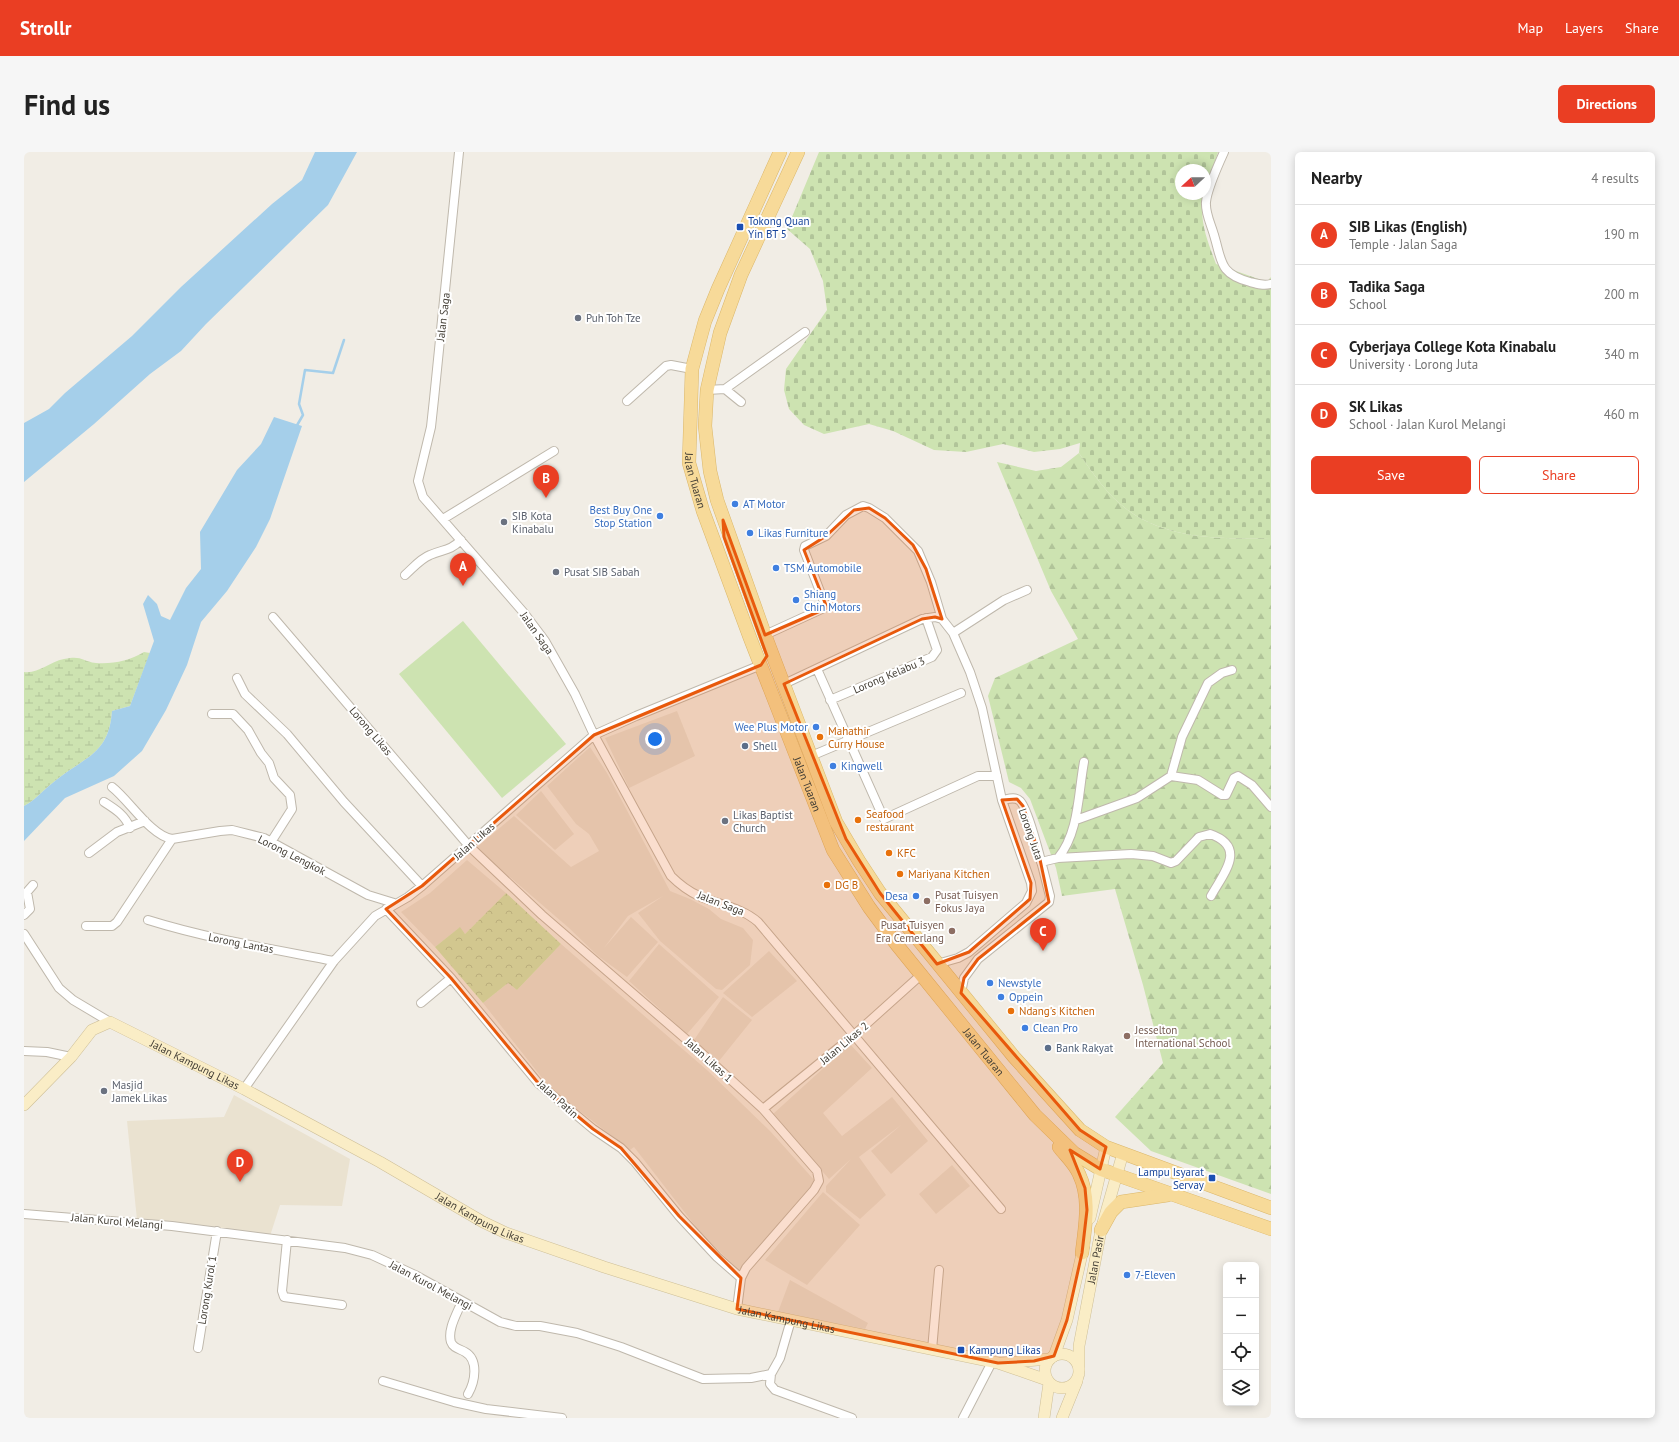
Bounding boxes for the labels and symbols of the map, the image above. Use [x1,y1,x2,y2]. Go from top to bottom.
north arrow [1175,164,1211,200]
place label: Tokong Quan Yin BT 5 [748,214,809,241]
marker: Tokong Quan Yin BT 5 [735,222,745,232]
street label: Jalan Saga [433,292,453,343]
place label: Puh Toh Tze [586,311,641,325]
marker: Puh Toh Tze [573,313,583,323]
street label: Jalan Tuaran [682,451,709,510]
pin: B [533,465,559,498]
place label: AT Motor [743,497,785,511]
marker: AT Motor [730,499,740,509]
place label: Best Buy One Stop Station [590,503,652,530]
place label: SIB Kota Kinabalu [512,509,554,536]
marker: Best Buy One Stop Station [655,511,665,521]
marker: SIB Kota Kinabalu [499,517,509,527]
place label: Likas Furniture [758,526,829,540]
marker: Likas Furniture [745,528,755,538]
pin: A [450,553,476,586]
place label: TSM Automobile [784,561,862,575]
marker: TSM Automobile [771,563,781,573]
place label: Pusat SIB Sabah [564,565,640,579]
marker: Pusat SIB Sabah [551,567,561,577]
place label: Shiang Chin Motors [804,587,861,614]
marker: Shiang Chin Motors [791,595,801,605]
street label: Jalan Saga [517,608,557,657]
street label: Lorong Kelabu 3 [851,654,927,696]
street label: Lorong Likas [347,704,396,759]
place label: Wee Plus Motor [735,720,808,734]
marker: Wee Plus Motor [811,722,821,732]
place label: Mahathir Curry House [828,724,885,751]
your location [645,729,665,749]
marker: Mahathir Curry House [815,732,825,742]
place label: Shell [753,739,778,753]
marker: Shell [740,741,750,751]
street label: Jalan Tuaran [790,754,824,813]
place label: Kingwell [841,759,883,773]
marker: Kingwell [828,761,838,771]
street label: Lorong Juta [1016,806,1046,862]
place label: Seafood restaurant [866,807,914,834]
place label: Likas Baptist Church [733,808,793,835]
marker: Seafood restaurant [853,815,863,825]
marker: Likas Baptist Church [720,816,730,826]
street label: Jalan Likas [450,819,498,863]
street label: Lorong Lengkok [256,832,329,878]
place label: KFC [897,846,916,860]
marker: KFC [884,848,894,858]
place label: Mariyana Kitchen [908,867,990,881]
marker: Mariyana Kitchen [895,869,905,879]
place label: DG B [835,878,858,892]
marker: DG B [822,880,832,890]
street label: Jalan Saga [695,887,746,918]
place label: Pusat Tuisyen Fokus Jaya [935,888,998,915]
place label: Desa [885,889,908,903]
marker: Desa [911,891,921,901]
marker: Pusat Tuisyen Fokus Jaya [922,896,932,906]
place label: Pusat Tuisyen Era Cemerlang [876,918,944,945]
pin: C [1030,918,1056,951]
marker: Pusat Tuisyen Era Cemerlang [947,926,957,936]
street label: Lorong Lantas [207,930,275,956]
place label: Newstyle [998,976,1042,990]
marker: Newstyle [985,978,995,988]
place label: Oppein [1009,990,1043,1004]
marker: Oppein [996,992,1006,1002]
place label: Ndang's Kitchen [1019,1004,1095,1018]
marker: Ndang's Kitchen [1006,1006,1016,1016]
street label: Jalan Likas 2 [816,1019,871,1068]
place label: Clean Pro [1033,1021,1078,1035]
marker: Clean Pro [1020,1023,1030,1033]
place label: Jesselton International School [1134,1023,1231,1050]
street label: Jalan Tuaran [960,1024,1007,1079]
marker: Jesselton International School [1122,1031,1132,1041]
street label: Jalan Likas 1 [682,1034,736,1085]
street label: Jalan Kampung Likas [147,1036,242,1093]
place label: Bank Rakyat [1056,1041,1113,1055]
marker: Bank Rakyat [1043,1043,1053,1053]
street label: Jalan Patin [534,1076,581,1121]
place label: Masjid Jamek Likas [111,1078,167,1105]
marker: Masjid Jamek Likas [99,1086,109,1096]
pin: D [227,1149,253,1182]
place label: Lampu Isyarat Servay [1138,1165,1205,1192]
marker: Lampu Isyarat Servay [1207,1173,1217,1183]
street label: Jalan Kampung Likas [432,1189,527,1246]
street label: Jalan Kurol Melangi [69,1210,164,1232]
street label: Jalan Pasir [1084,1234,1107,1286]
street label: Lorong Kurol 1 [195,1255,219,1325]
street label: Jalan Kurol Melangi [386,1257,475,1313]
place label: 7-Eleven [1135,1268,1176,1282]
marker: 7-Eleven [1122,1270,1132,1280]
street label: Jalan Kampung Likas [736,1302,837,1336]
place label: Kampung Likas [969,1343,1041,1357]
marker: Kampung Likas [956,1345,966,1355]

